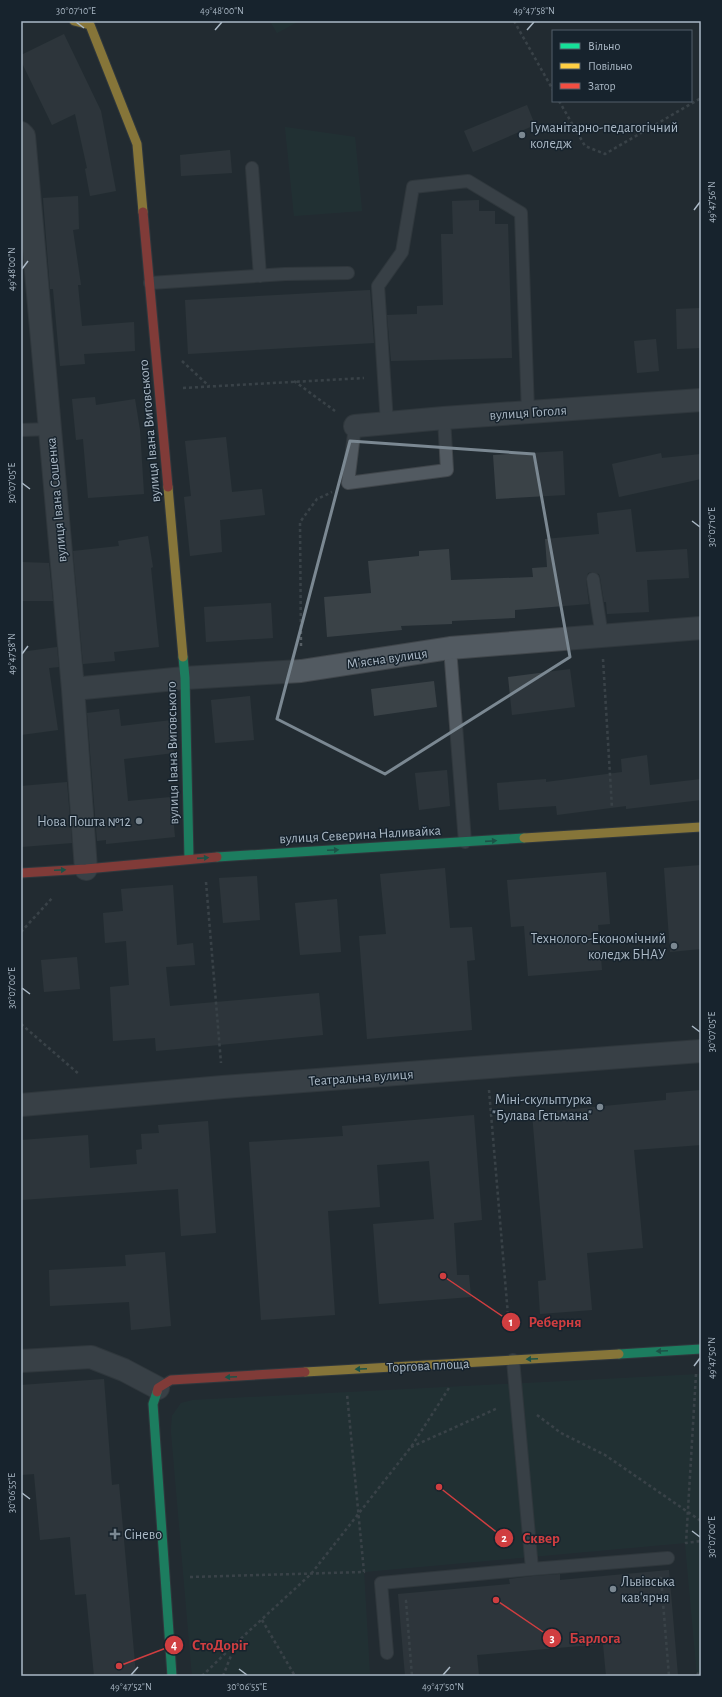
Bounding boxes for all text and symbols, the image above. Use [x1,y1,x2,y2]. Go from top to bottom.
text: 30°07'10"E [56,6,96,16]
text: 49°48'00"N [200,6,244,16]
text: 49°47'58"N [513,6,555,16]
legend [552,30,692,102]
text: Вільно [588,40,620,52]
text: Повільно [588,60,633,72]
text: Затор [588,80,616,92]
place label: Гуманітарно-педагогічний коледж [530,121,678,151]
marker: Гуманітарно-педагогічний коледж [517,130,527,140]
text: 49°47'56"N [707,181,717,223]
text: 49°48'00"N [7,247,17,291]
street label: вулиця Івана Виговського [137,359,163,503]
street label: вулиця Гоголя [489,403,567,423]
street label: вулиця Івана Сошенка [45,436,69,563]
text: 30°07'05"E [7,463,17,503]
text: 30°07'10"E [707,507,717,547]
text: 49°47'58"N [7,633,17,675]
street label: Мʼясна вулиця [346,646,429,672]
street label: вулиця Івана Виговського [165,681,181,825]
place label: Нова Пошта №12 [37,815,131,829]
marker: Нова Пошта №12 [134,816,144,826]
street label: вулиця Северина Наливайка [279,824,442,846]
one-way arrow [485,837,497,844]
one-way arrow [327,847,339,854]
one-way arrow [197,855,209,862]
one-way arrow [54,867,66,874]
place label: Технолого-Економічний коледж БНАУ [531,932,666,962]
marker: Технолого-Економічний коледж БНАУ [669,941,679,951]
text: 30°07'00"E [7,967,17,1009]
text: 30°07'05"E [707,1012,717,1052]
street label: Театральна вулиця [308,1067,414,1089]
place label: Міні-скульптурка "Булава Гетьмана" [492,1093,593,1123]
marker: Міні-скульптурка "Булава Гетьмана" [595,1102,605,1112]
callout: Реберня [501,1309,590,1336]
text: Реберня [528,1315,582,1330]
text: 1 [509,1316,513,1328]
text: 49°47'50"N [707,1337,717,1379]
one-way arrow [655,1348,668,1354]
one-way arrow [526,1355,538,1362]
street label: Торгова площа [386,1357,470,1375]
one-way arrow [354,1366,367,1372]
one-way arrow [225,1373,237,1380]
text: 30°06'55"E [7,1473,17,1513]
text: 30°07'00"E [707,1516,717,1558]
callout: Сквер [494,1524,568,1551]
marker: Сінево [109,1528,121,1540]
place label: Сінево [124,1528,162,1542]
text: Сквер [522,1531,560,1546]
text: 2 [501,1532,507,1544]
place label: Львівська кав'ярня [621,1575,676,1605]
marker: Львівська кав'ярня [608,1584,618,1594]
callout: Барлога [542,1624,629,1651]
callout: СтоДоріг [164,1631,256,1658]
text: Барлога [569,1631,621,1646]
text: 3 [549,1632,555,1644]
text: СтоДоріг [192,1638,248,1653]
text: 4 [171,1639,177,1651]
text: 49°47'52"N [110,1682,152,1692]
text: 30°06'55"E [227,1682,267,1692]
text: 49°47'50"N [422,1682,464,1692]

